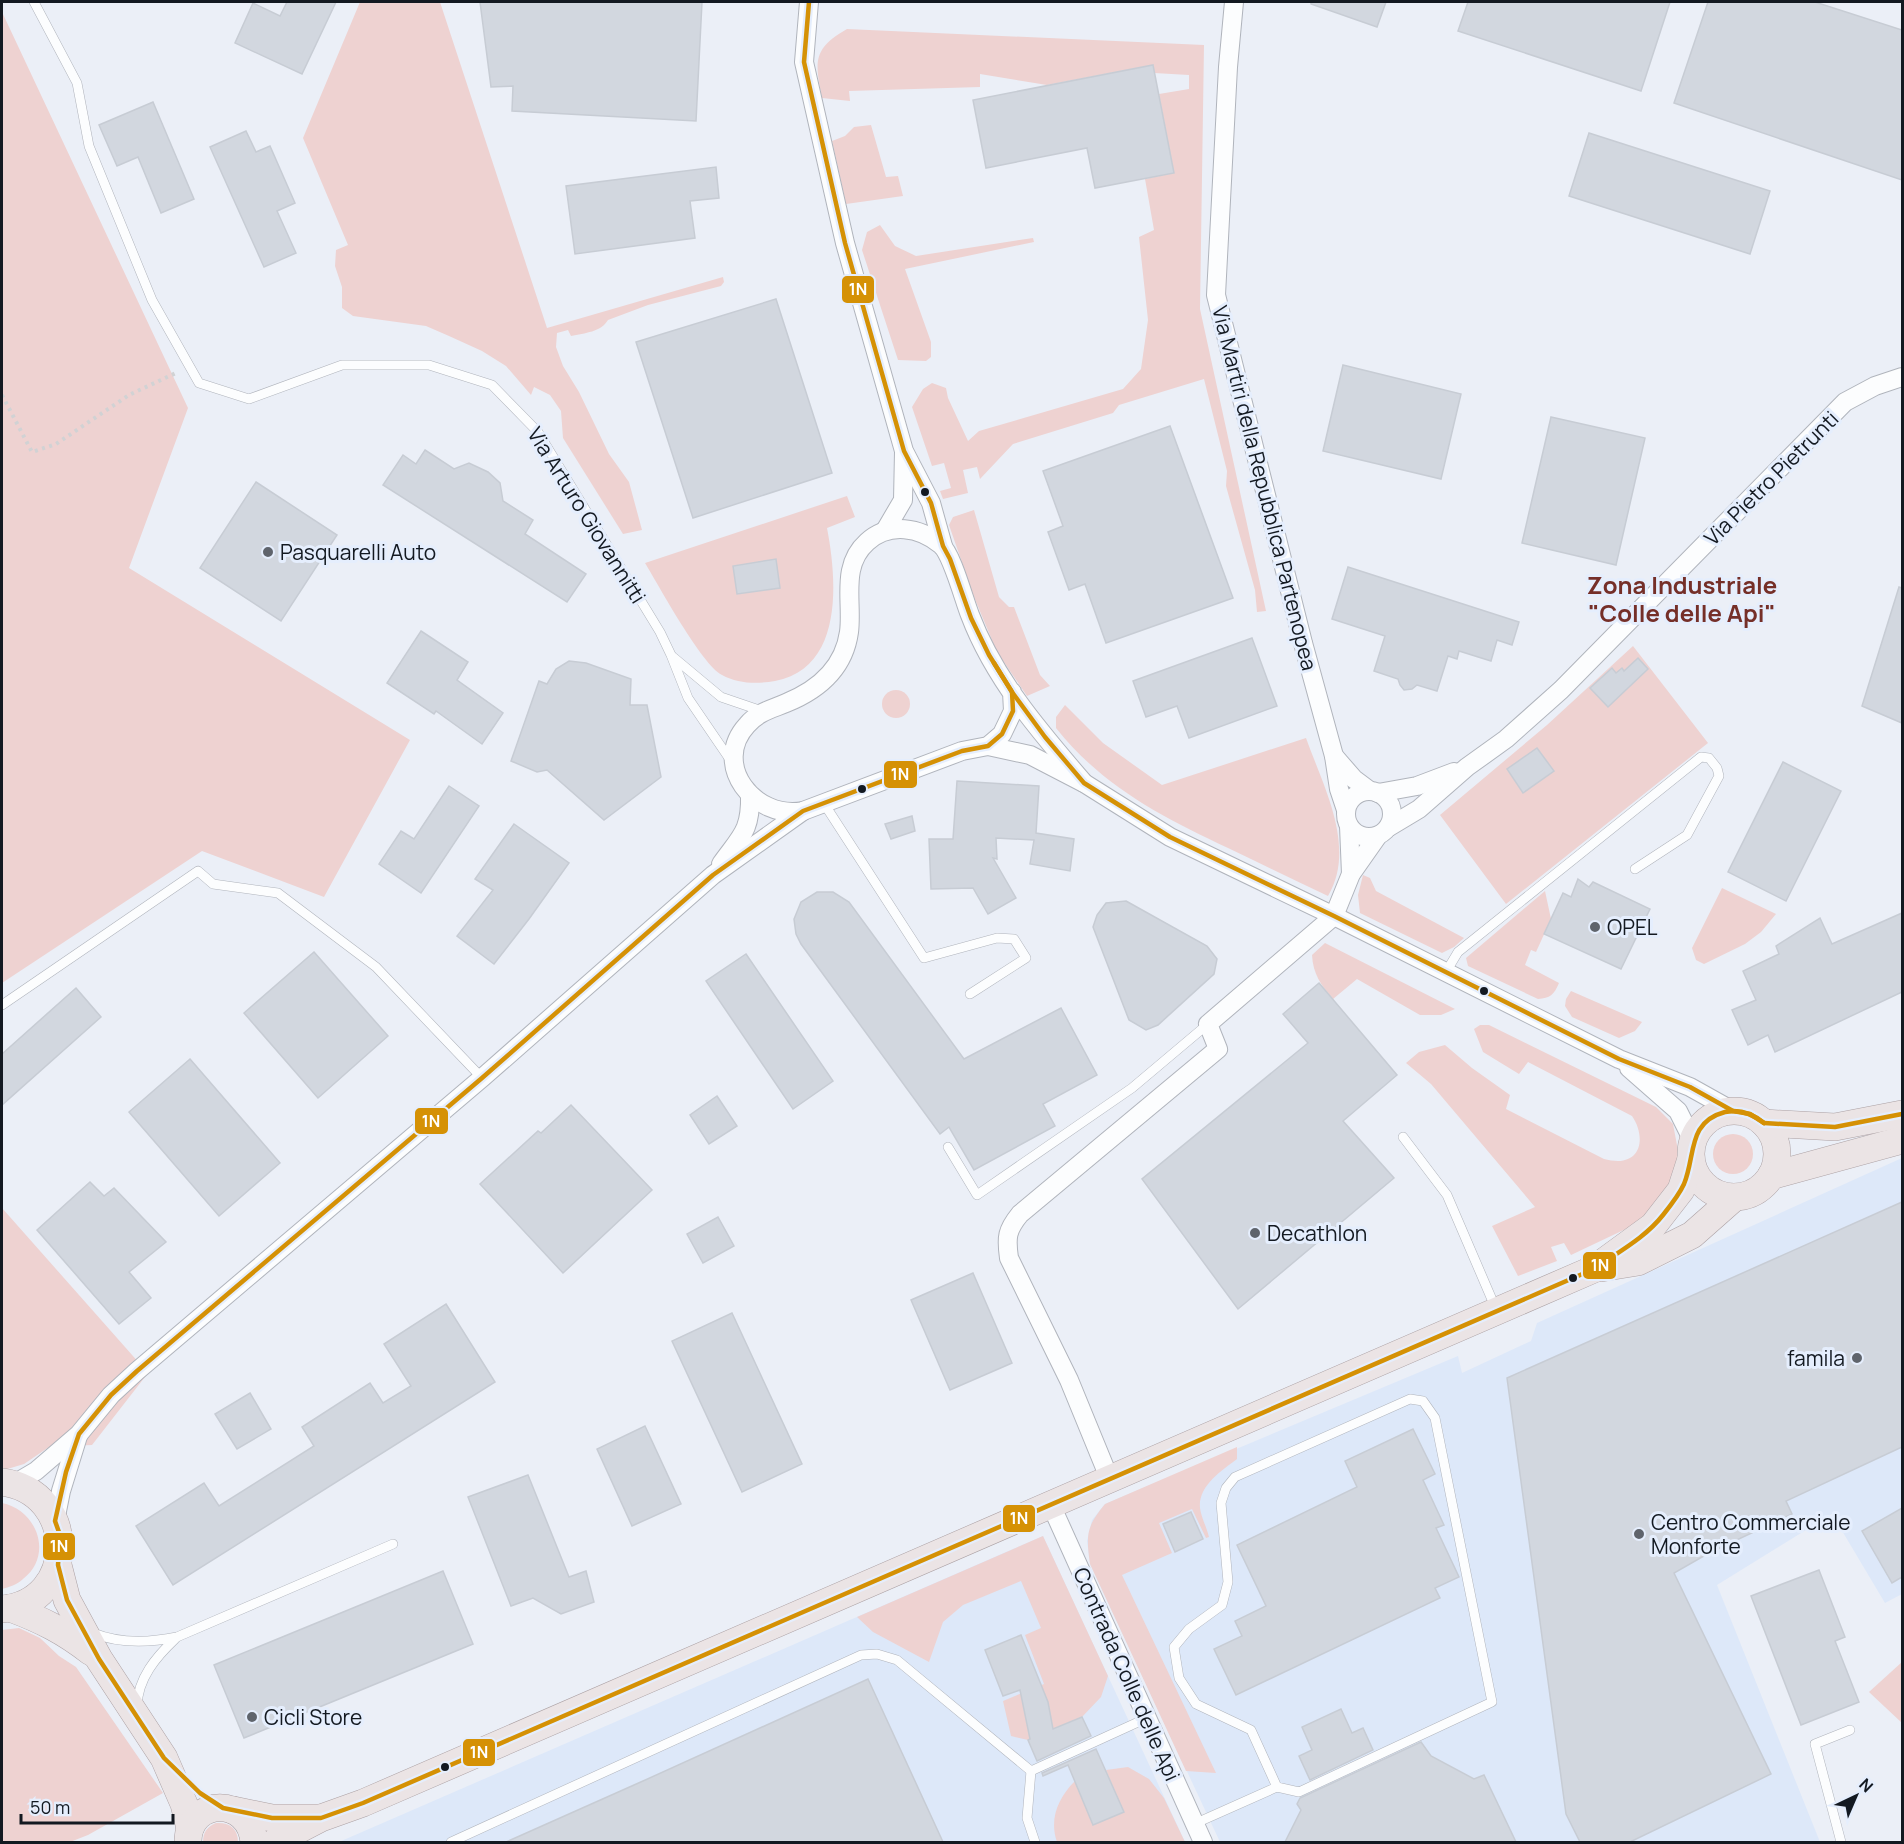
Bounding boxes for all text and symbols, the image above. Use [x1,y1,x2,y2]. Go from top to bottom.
line badge: 1N [841,275,875,304]
text: 1N [849,278,867,300]
street label: Via Martiri della Repubblica Partenopea [1206,303,1324,673]
street label: Via Pietro Pietrunti [1698,405,1844,551]
street label: Via Arturo Giovannitti [521,422,653,608]
unlabelled marker [919,486,931,498]
place label: Pasquarelli Auto [280,538,436,566]
marker: Pasquarelli Auto [261,545,275,559]
district label: Zona Industriale "Colle delle Api" [1587,568,1777,629]
line badge: 1N [883,760,918,789]
text: 1N [891,763,909,785]
unlabelled marker [856,783,868,795]
place label: OPEL [1607,913,1658,941]
marker: OPEL [1588,920,1602,934]
unlabelled marker [1478,985,1490,997]
line badge: 1N [414,1107,449,1135]
text: 1N [422,1110,440,1132]
place label: Decathlon [1267,1219,1367,1247]
marker: Decathlon [1248,1226,1262,1240]
line badge: 1N [1582,1251,1617,1280]
text: 1N [1591,1254,1609,1276]
unlabelled marker [1567,1272,1579,1284]
place label: famila [1787,1344,1845,1372]
marker: famila [1850,1351,1864,1365]
line badge: 1N [1002,1504,1036,1533]
text: 1N [1010,1507,1028,1529]
place label: Centro Commerciale Monforte [1651,1508,1851,1560]
marker: Centro Commerciale Monforte [1632,1527,1646,1541]
line badge: 1N [42,1532,76,1561]
text: 1N [50,1535,68,1557]
street label: Contrada Colle delle Api [1067,1563,1187,1785]
place label: Cicli Store [264,1703,362,1731]
marker: Cicli Store [245,1710,259,1724]
line badge: 1N [462,1738,496,1767]
text: 1N [470,1741,488,1763]
unlabelled marker [439,1761,451,1773]
north arrow [1826,1766,1886,1826]
text: N [1855,1773,1878,1797]
scale bar [21,1787,172,1825]
text: 50 m [30,1795,70,1819]

